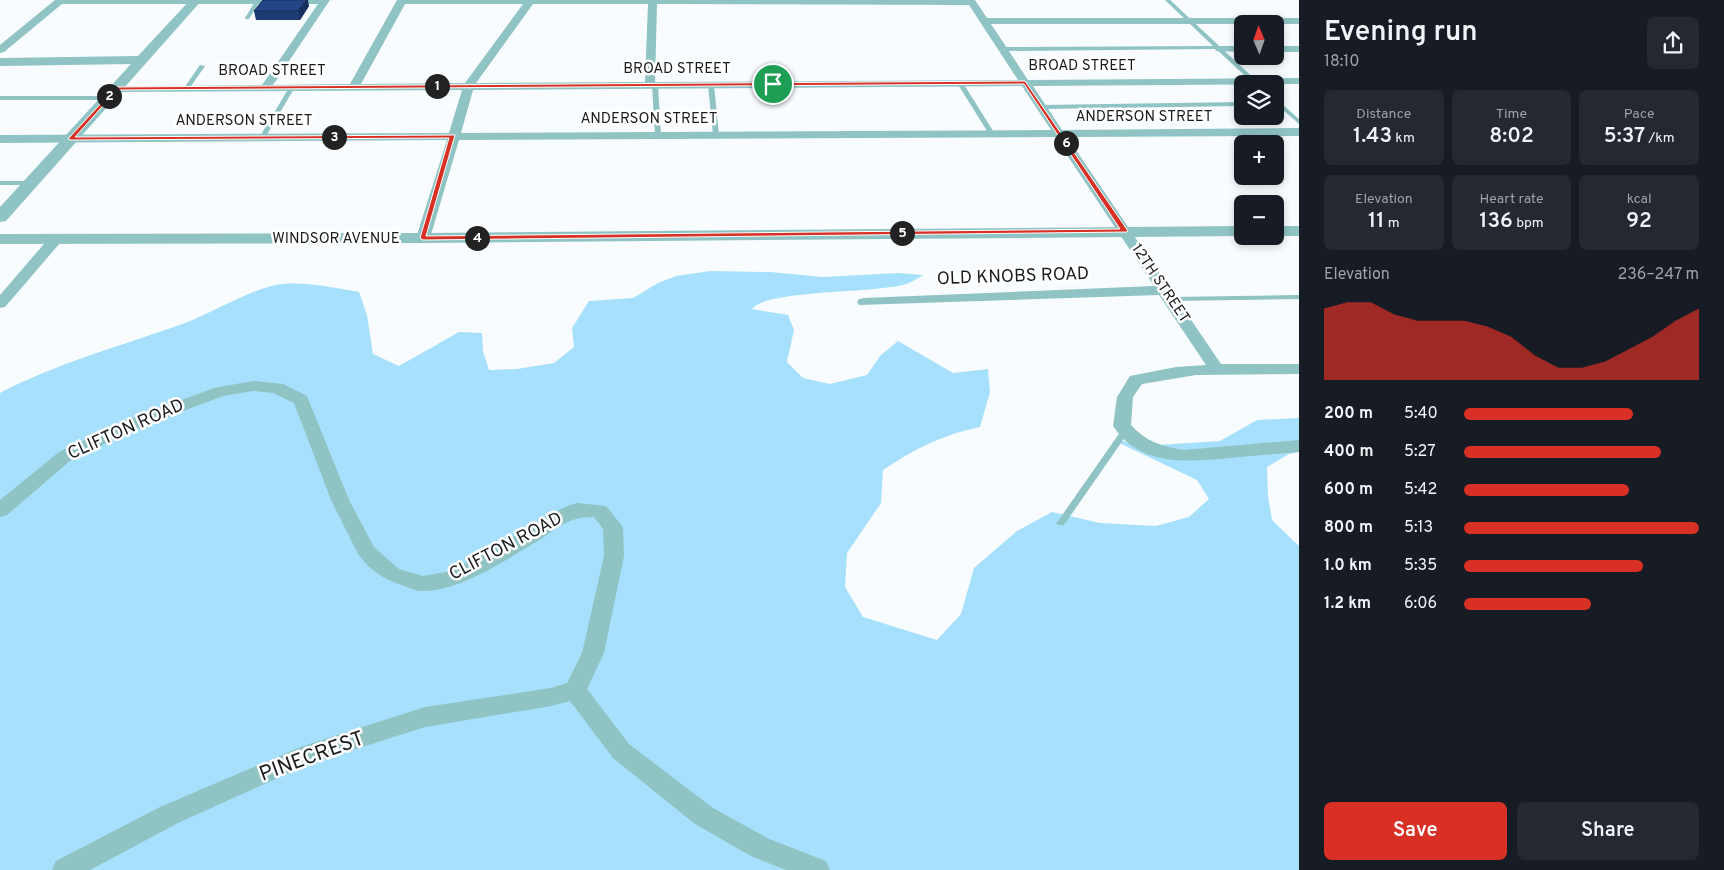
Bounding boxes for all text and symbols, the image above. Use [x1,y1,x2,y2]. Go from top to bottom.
north arrow [1234,15,1284,65]
map controls [1234,15,1284,245]
text: Evening run [1324,15,1478,51]
button: share [1647,17,1699,69]
text: 18:10 [1324,52,1360,72]
street label: BROAD STREET [1028,57,1136,76]
street label: BROAD STREET [623,60,731,79]
street label: BROAD STREET [218,62,326,81]
pin [752,63,794,105]
icon: arrive [759,70,787,98]
pin: 1 [424,74,450,98]
button: layers [1234,75,1284,125]
text: 1 [435,78,440,95]
pin: 2 [96,84,122,108]
text: 2 [105,88,114,105]
text: Distance [1356,106,1411,123]
text: Time [1496,106,1527,123]
text: Pace [1624,106,1655,123]
street label: ANDERSON STREET [1075,108,1213,127]
street label: ANDERSON STREET [580,110,718,129]
street label: ANDERSON STREET [175,112,313,131]
text: 1.43 [1353,123,1392,150]
text: 8:02 [1489,123,1534,150]
text: 5:37 [1604,123,1645,150]
pin: 3 [322,124,346,150]
text: 3 [330,129,339,146]
pin: 6 [1054,130,1078,156]
text: km [1392,130,1415,147]
text: /km [1645,130,1675,147]
text: 6 [1062,135,1071,152]
button: + [1234,135,1284,185]
text: Elevation [1355,191,1413,208]
text: Heart rate [1479,191,1544,208]
text: kcal [1627,191,1652,208]
button: − [1234,195,1284,245]
text: 11 [1368,208,1384,235]
text: 136 [1479,208,1513,235]
text: 92 [1626,208,1652,235]
text: m [1384,215,1400,232]
text: bpm [1513,215,1544,232]
pin: 5 [890,220,914,246]
text: 5 [898,225,907,242]
pin: 4 [464,226,490,250]
street label: WINDSOR AVENUE [272,230,400,249]
text: 4 [473,230,482,247]
street label: 12TH STREET [1127,241,1193,327]
street label: OLD KNOBS ROAD [936,263,1090,291]
text: Elevation [1324,265,1390,285]
text: 236–247 m [1617,265,1699,285]
street label: CLIFTON ROAD [64,394,188,466]
text: 200 m [1324,404,1373,424]
text: 5:40 [1404,404,1438,424]
text: 400 m [1324,442,1373,462]
text: 5:27 [1404,442,1436,462]
text: 600 m [1324,480,1373,500]
text: 5:42 [1404,480,1437,500]
street label: CLIFTON ROAD [445,507,567,587]
text: 800 m [1324,518,1373,538]
text: 5:13 [1404,518,1433,538]
text: 1.0 km [1324,556,1372,576]
text: 5:35 [1404,556,1437,576]
text: 1.2 km [1324,594,1371,614]
text: 6:06 [1404,594,1437,614]
street label: PINECREST [256,726,368,788]
button: Save [1324,802,1507,860]
button: Share [1517,802,1699,860]

